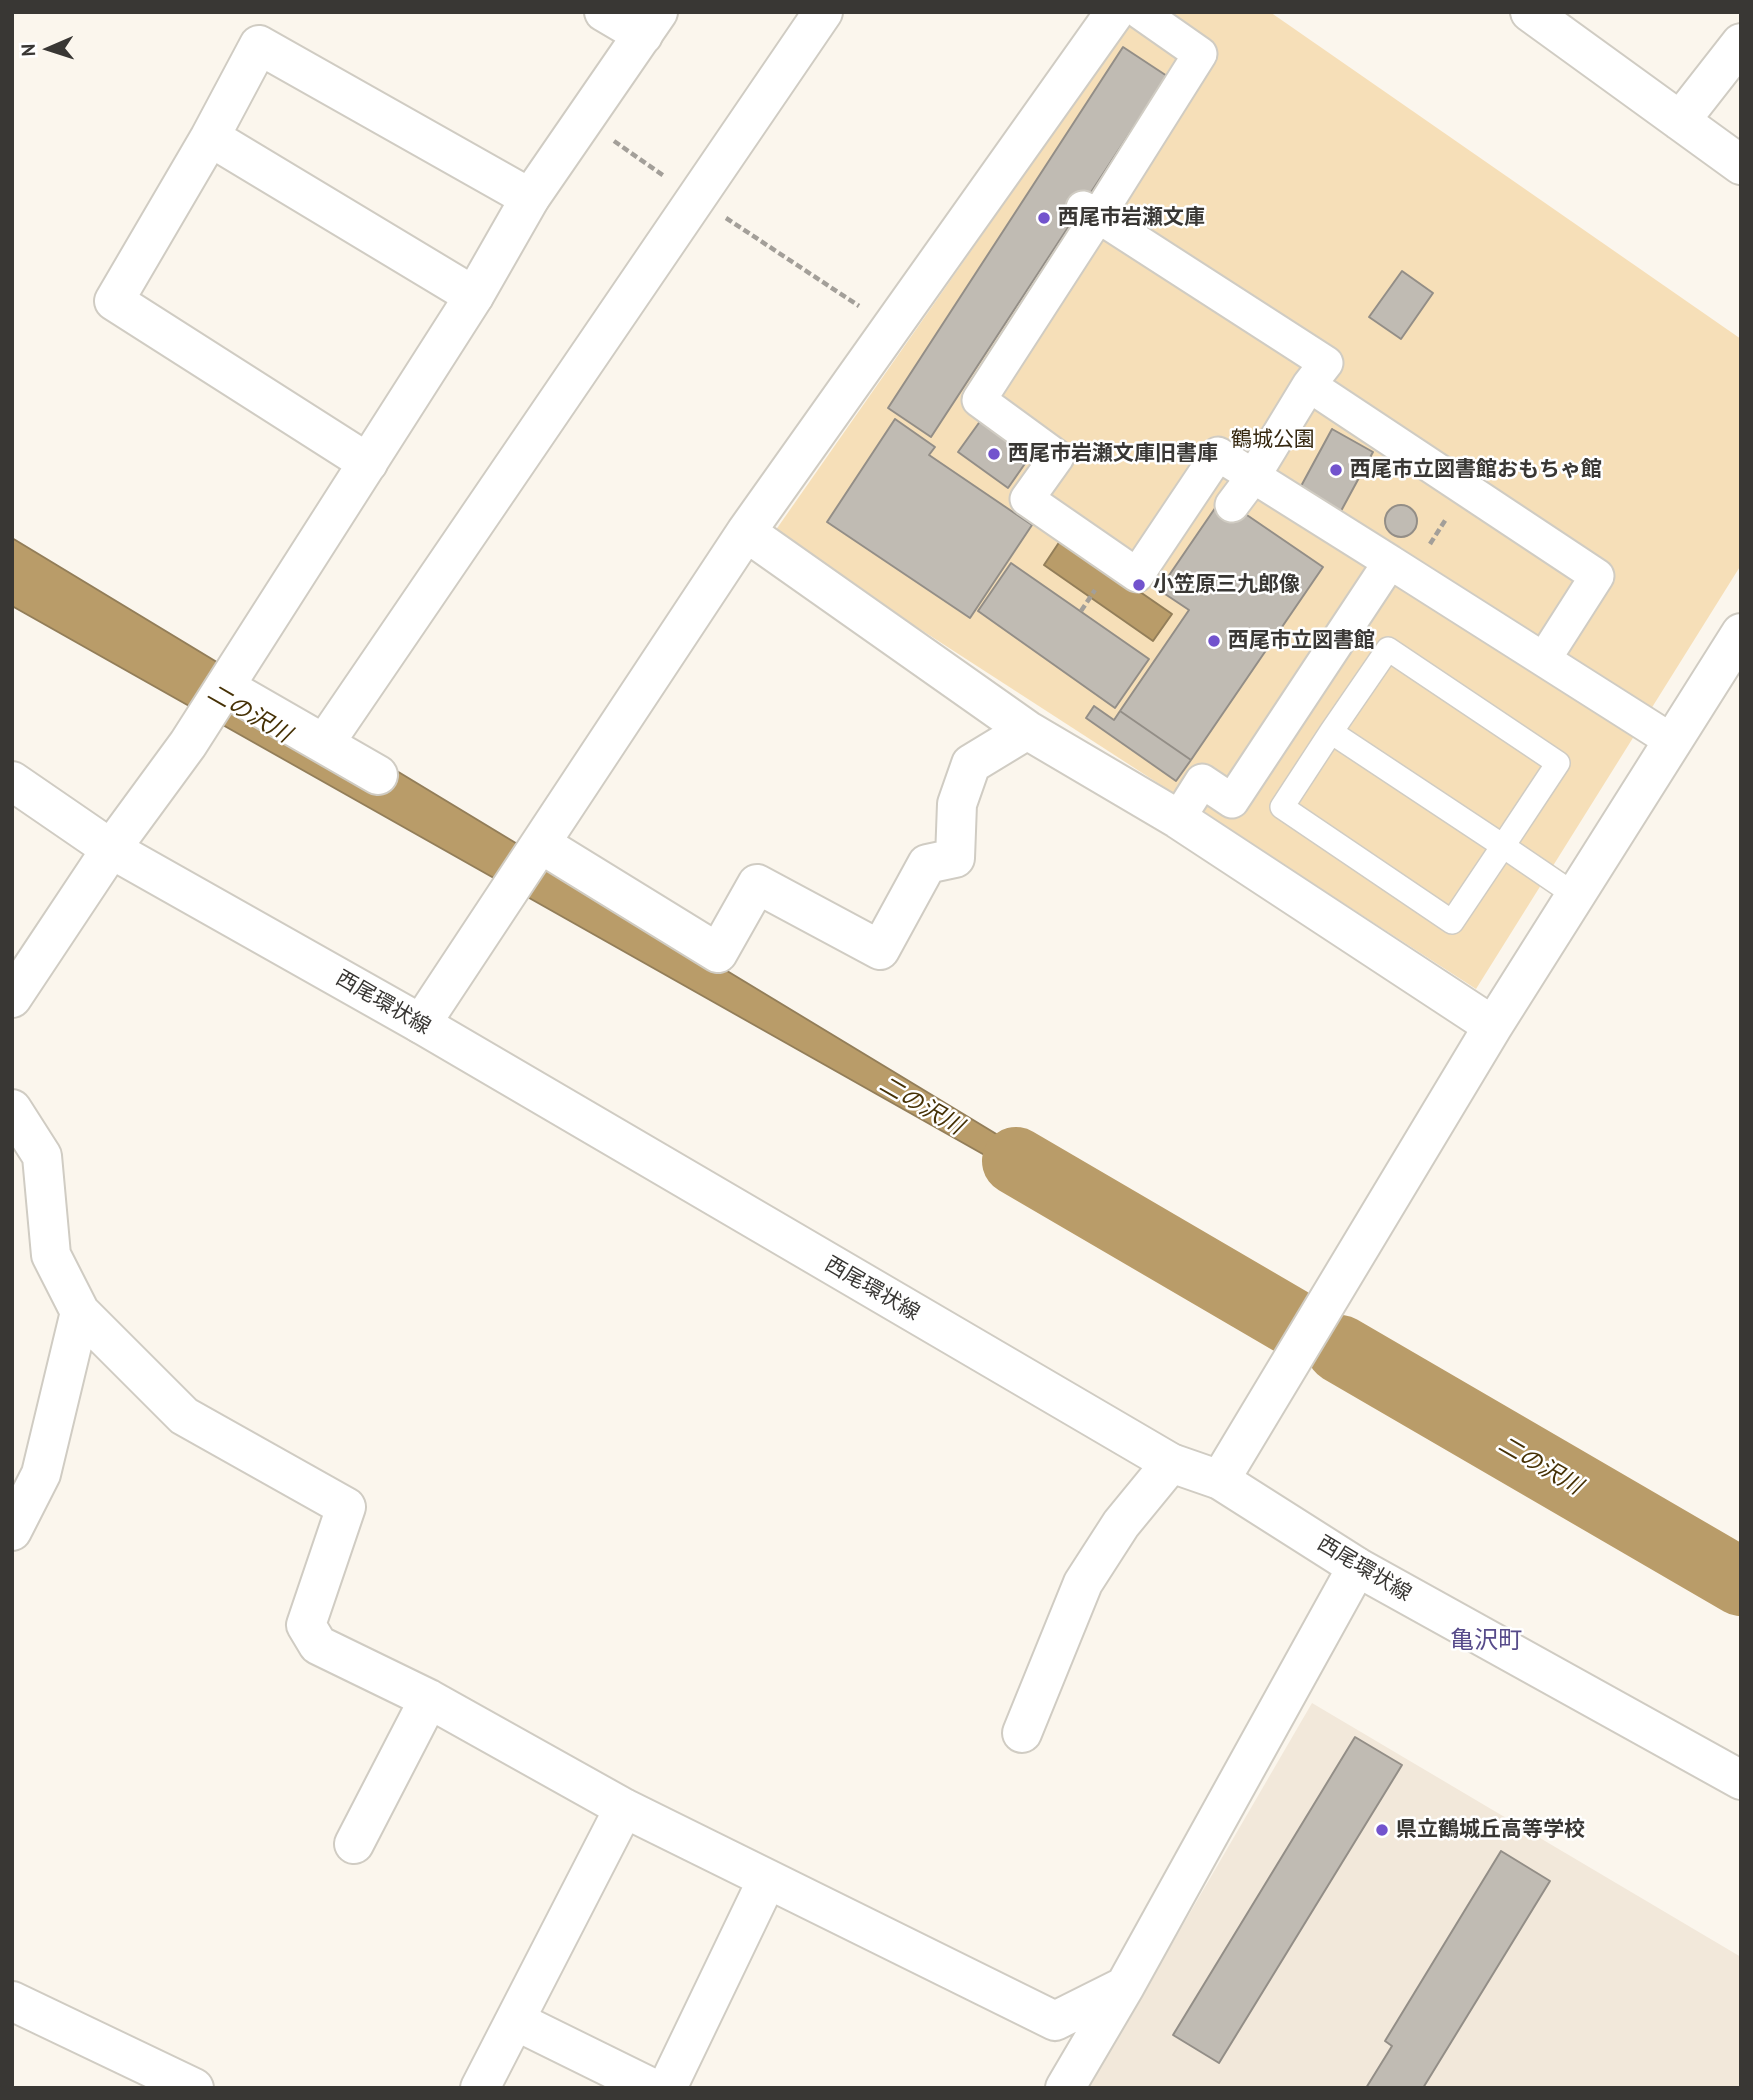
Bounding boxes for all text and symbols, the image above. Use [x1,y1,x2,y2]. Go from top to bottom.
north arrow [14,14,84,84]
text: N [16,43,40,57]
place label: 西尾市岩瀬文庫 [1058,205,1205,231]
marker: 西尾市岩瀬文庫 [1036,210,1052,226]
park label: 鶴城公園 [1231,427,1315,453]
place label: 西尾市岩瀬文庫旧書庫 [1008,441,1218,467]
marker: 西尾市岩瀬文庫旧書庫 [986,446,1002,462]
place label: 西尾市立図書館おもちゃ館 [1350,457,1602,483]
marker: 西尾市立図書館おもちゃ館 [1328,462,1344,478]
place label: 小笠原三九郎像 [1153,572,1300,598]
marker: 小笠原三九郎像 [1131,577,1147,593]
place label: 西尾市立図書館 [1228,628,1375,654]
marker: 西尾市立図書館 [1206,633,1222,649]
water label: 二の沢川 [202,679,296,749]
street label: 西尾環状線 [331,966,435,1040]
water label: 二の沢川 [874,1071,968,1141]
street label: 西尾環状線 [820,1252,924,1326]
water label: 二の沢川 [1493,1431,1587,1501]
street label: 西尾環状線 [1313,1531,1415,1607]
district label: 亀沢町 [1450,1627,1522,1655]
place label: 県立鶴城丘高等学校 [1396,1817,1585,1843]
marker: 県立鶴城丘高等学校 [1374,1822,1390,1838]

